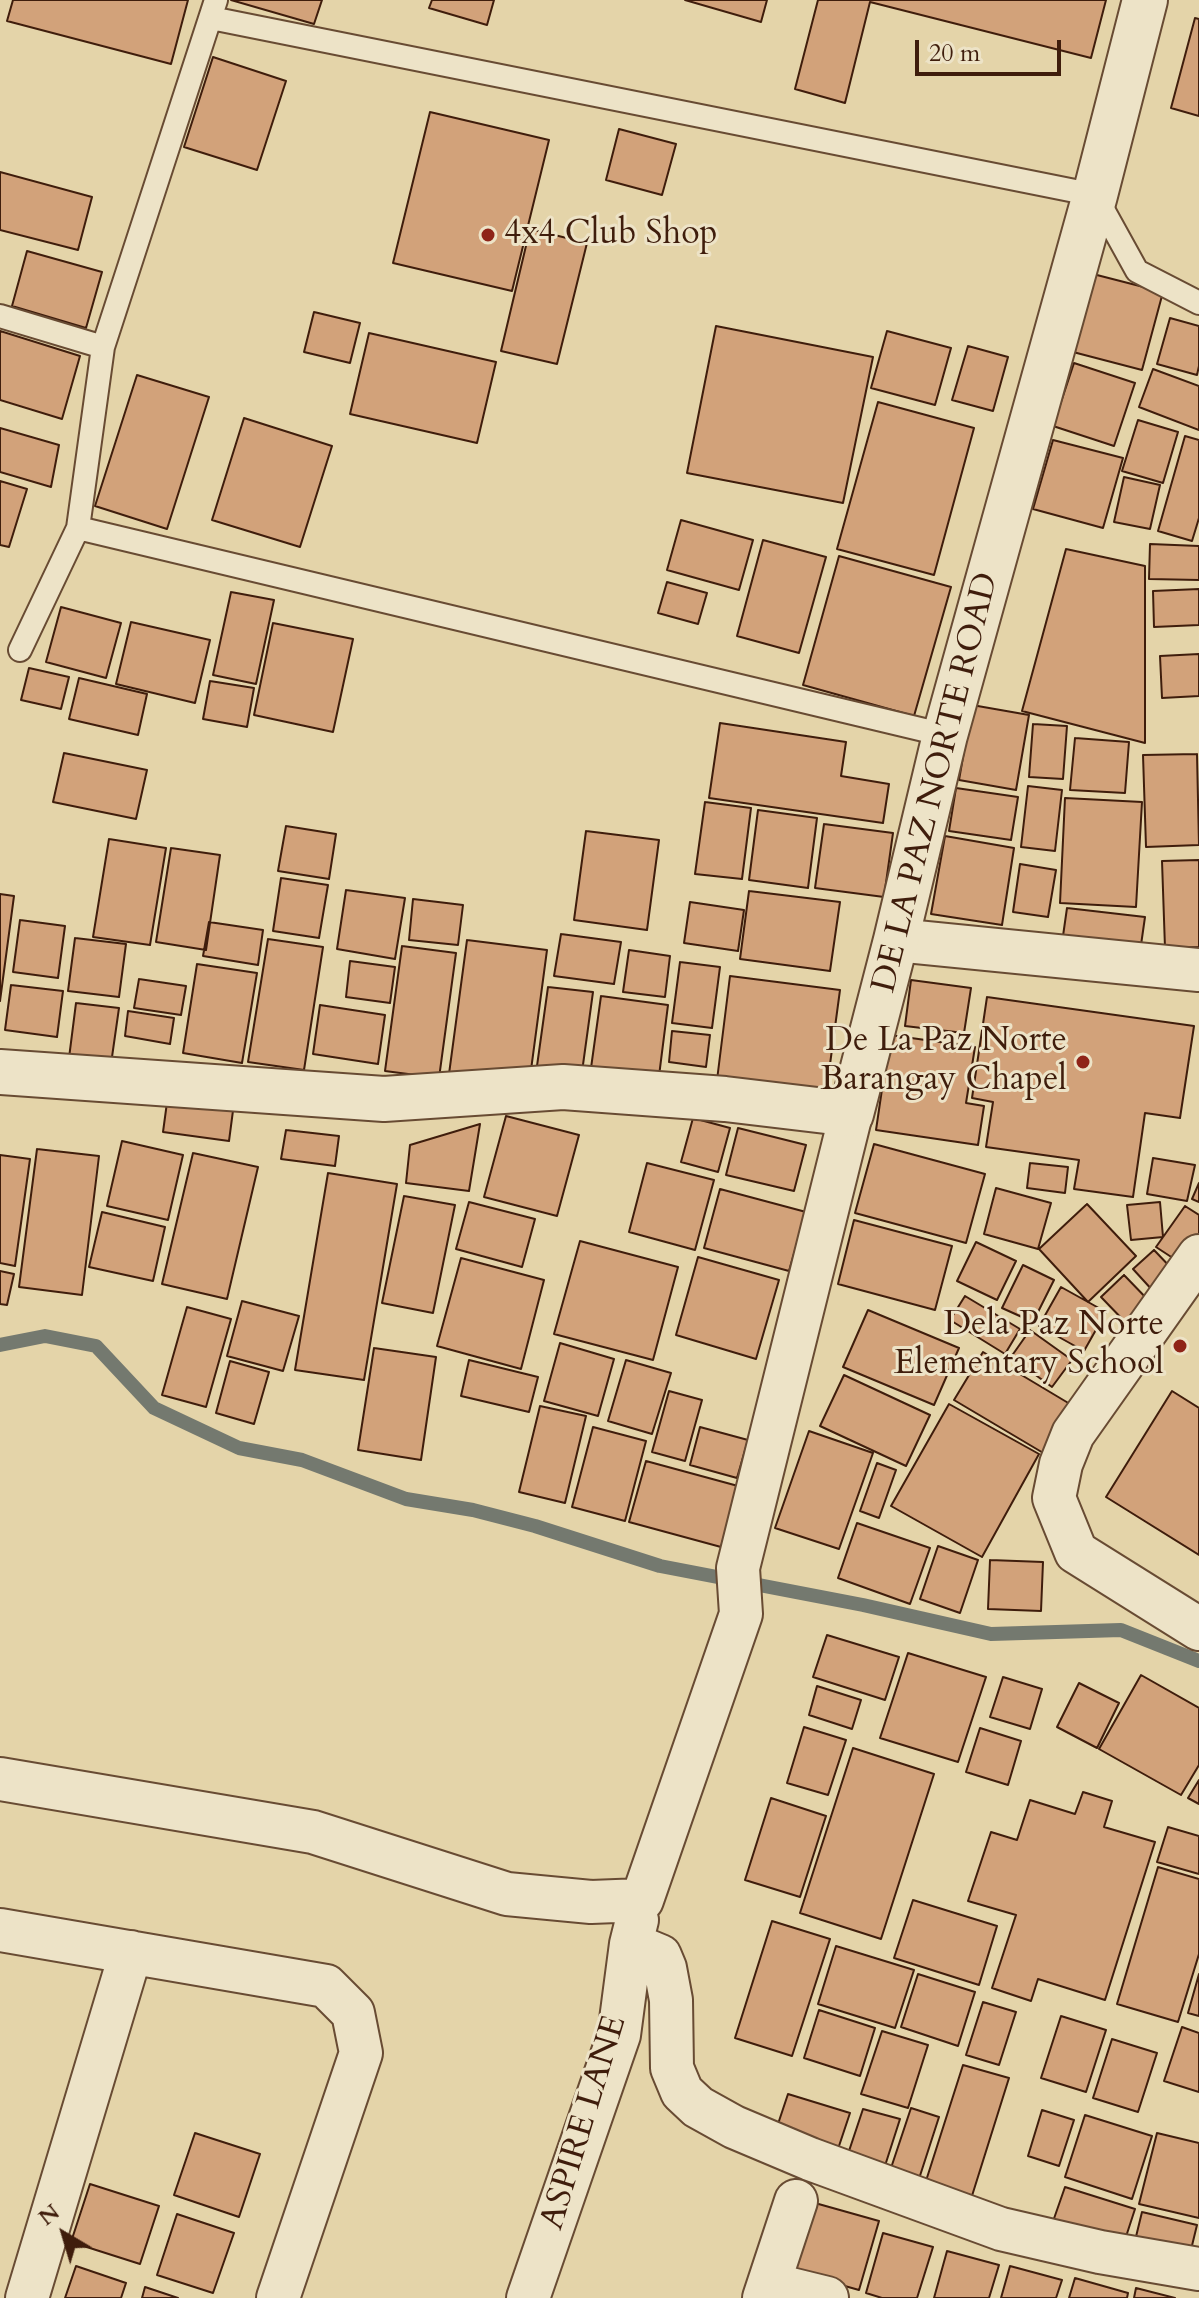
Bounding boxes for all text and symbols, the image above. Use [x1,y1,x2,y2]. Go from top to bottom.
scale bar [919,24,1065,74]
text: 20 m [929,37,980,70]
place label: 4x4 Club Shop [504,215,718,255]
marker: 4x4 Club Shop [479,226,497,244]
street label: DE LA PAZ NORTE ROAD [865,569,1009,997]
place label: De La Paz Norte Barangay Chapel [820,1022,1067,1102]
marker: De La Paz Norte Barangay Chapel [1074,1053,1092,1071]
place label: Dela Paz Norte Elementary School [894,1306,1164,1386]
marker: Dela Paz Norte Elementary School [1171,1337,1189,1355]
street label: ASPIRE LANE [533,2011,637,2235]
north arrow [24,2194,104,2274]
text: N [32,2197,66,2233]

